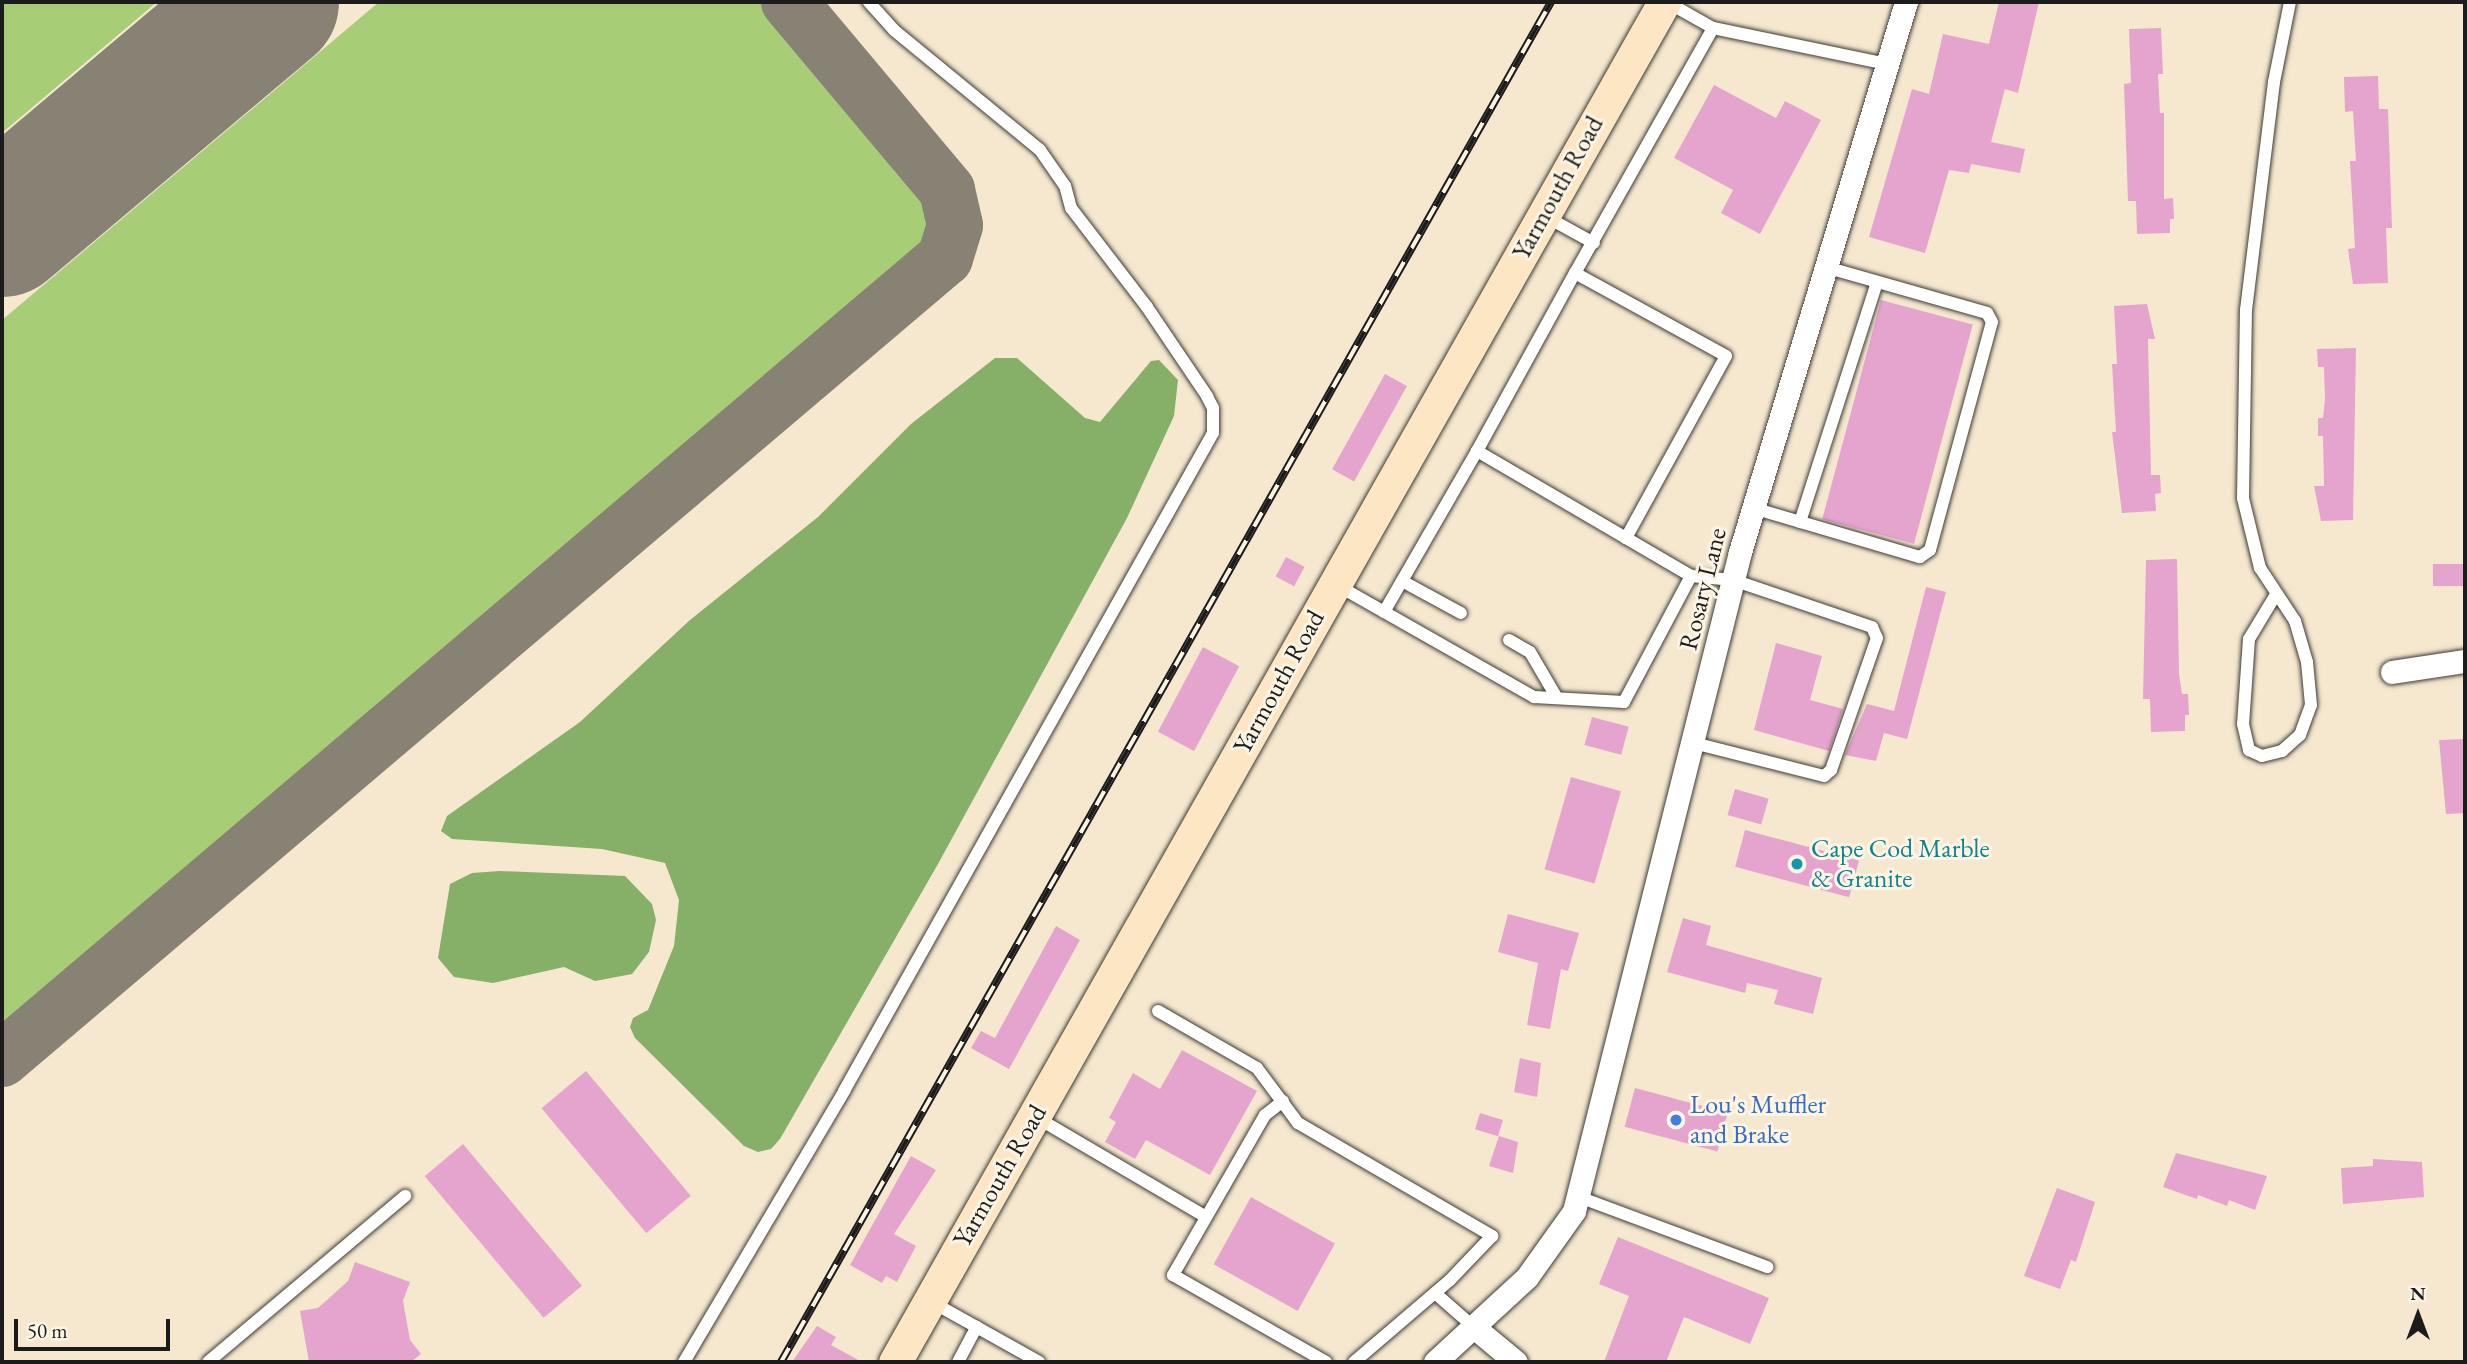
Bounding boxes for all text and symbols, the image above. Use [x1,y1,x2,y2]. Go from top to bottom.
street label: Yarmouth Road [1506,111,1610,265]
street label: Rosary Lane [1673,525,1733,653]
street label: Yarmouth Road [1227,605,1331,759]
place label: Cape Cod Marble & Granite [1811,833,1990,894]
marker: Cape Cod Marble & Granite [1789,856,1805,872]
place label: Lou's Muffler and Brake [1690,1089,1826,1150]
street label: Yarmouth Road [947,1099,1053,1253]
marker: Lou's Muffler and Brake [1668,1112,1684,1128]
north arrow [2383,1280,2453,1350]
text: N [2410,1281,2426,1306]
scale bar [18,1304,173,1348]
text: 50 m [27,1317,68,1344]

